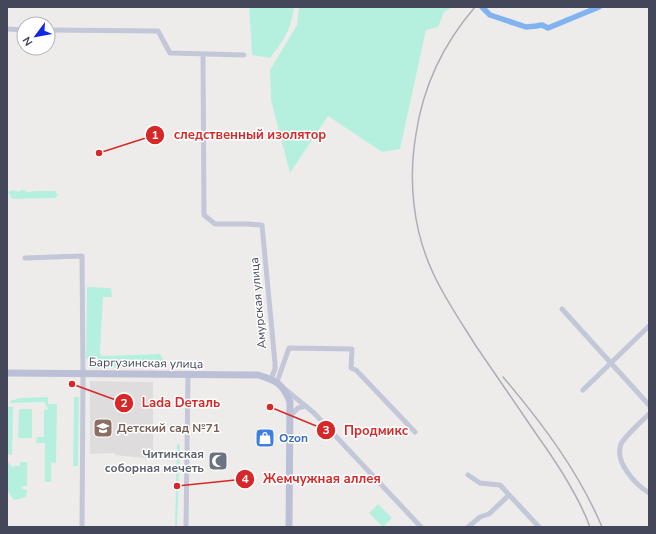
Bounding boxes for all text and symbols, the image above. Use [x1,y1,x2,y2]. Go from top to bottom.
north arrow [16,16,56,56]
text: N [19,34,36,49]
callout: следственный изолятор [145,122,334,147]
text: следственный изолятор [174,126,326,144]
text: 1 [151,127,159,143]
street label: Амурская улица [246,257,270,349]
street label: Баргузинская улица [89,354,203,372]
callout: Lada Dеталь [114,390,228,415]
text: Lada Dеталь [142,394,220,412]
text: 2 [120,395,128,411]
school or university icon: Детский сад №71 [92,417,114,439]
callout: Продмикс [316,418,416,443]
place label: Детский сад №71 [117,420,220,436]
text: 3 [322,422,330,438]
text: Продмикс [344,422,409,440]
shop icon: Ozon [254,427,276,449]
place label: Ozon [279,430,308,446]
place label: Читинская соборная мечеть [105,446,204,476]
mosque icon: Читинская соборная мечеть [207,450,229,472]
callout: Жемчужная аллея [235,466,389,491]
text: Жемчужная аллея [263,470,381,488]
text: 4 [241,471,249,487]

